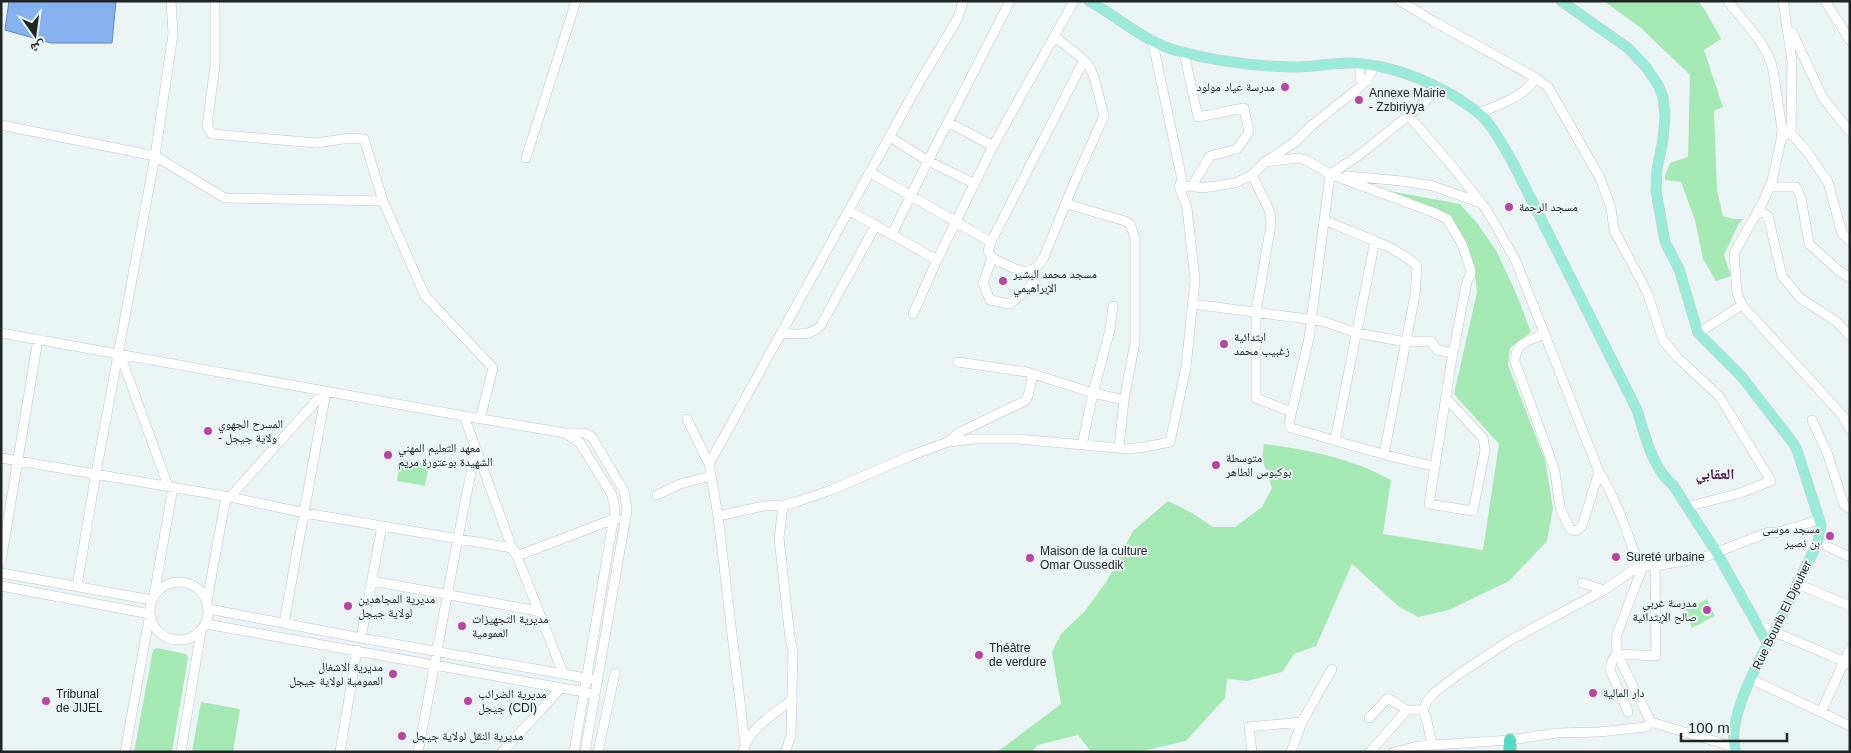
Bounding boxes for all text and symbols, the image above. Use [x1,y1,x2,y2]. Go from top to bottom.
north arrow [10,10,60,60]
text: ش [29,37,47,57]
place label: مدرسة عياد مولود [1197,80,1275,94]
marker: مدرسة عياد مولود [1279,81,1291,93]
place label: Annexe Mairie - Zzbiriyya [1369,86,1446,114]
marker: Annexe Mairie - Zzbiriyya [1353,94,1365,106]
place label: مسجد الرحمة [1519,200,1578,214]
marker: مسجد الرحمة [1503,201,1515,213]
place label: مسجد محمد البشير الإبراهيمي [1012,267,1097,298]
marker: مسجد محمد البشير الإبراهيمي [997,275,1009,287]
place label: ابتدائية زغبيب محمد [1234,330,1290,358]
marker: ابتدائية زغبيب محمد [1218,338,1230,350]
place label: المسرح الجهوي - ولاية جيجل [218,417,283,445]
marker: المسرح الجهوي - ولاية جيجل [202,425,214,437]
place label: معهد التعليم المهني الشهيدة بوعتورة مريم [398,441,493,470]
marker: معهد التعليم المهني الشهيدة بوعتورة مريم [382,449,394,461]
place label: متوسطة بوكبوس الطاهر [1225,451,1291,479]
marker: متوسطة بوكبوس الطاهر [1210,459,1222,471]
district label: العقابي [1695,465,1735,485]
place label: مسجد موسى بن نصير [1762,522,1820,550]
marker: مسجد موسى بن نصير [1824,530,1836,542]
place label: Maison de la culture Omar Oussedik [1040,544,1148,572]
place label: Sureté urbaine [1626,550,1705,564]
marker: Sureté urbaine [1610,551,1622,563]
marker: Maison de la culture Omar Oussedik [1024,552,1036,564]
street label: Rue Bourib El Djouher [1750,558,1814,672]
place label: مديرية المجاهدين لولاية جيجل [358,592,435,620]
place label: مدرسة غربي صالح الإبتدائية [1632,596,1697,624]
marker: مديرية المجاهدين لولاية جيجل [342,600,354,612]
marker: مدرسة غربي صالح الإبتدائية [1701,604,1713,616]
place label: مديرية التجهيزات العمومية [472,612,549,640]
marker: مديرية التجهيزات العمومية [456,620,468,632]
place label: Théâtre de verdure [989,641,1047,669]
marker: Théâtre de verdure [973,649,985,661]
place label: مديرية الاشغال العمومية لولاية جيجل [289,660,383,688]
marker: مديرية الاشغال العمومية لولاية جيجل [387,668,399,680]
place label: دار المالية [1603,686,1645,700]
place label: Tribunal de JIJEL [56,687,103,715]
place label: مديرية الضرائب جيجل (CDI) [478,687,547,715]
marker: دار المالية [1587,687,1599,699]
marker: Tribunal de JIJEL [40,695,52,707]
marker: مديرية الضرائب جيجل (CDI) [462,695,474,707]
scale bar [1681,710,1787,742]
text: 100 m [1688,719,1730,736]
place label: مديرية النقل لولاية جيجل [412,729,523,743]
marker: مديرية النقل لولاية جيجل [396,730,408,742]

